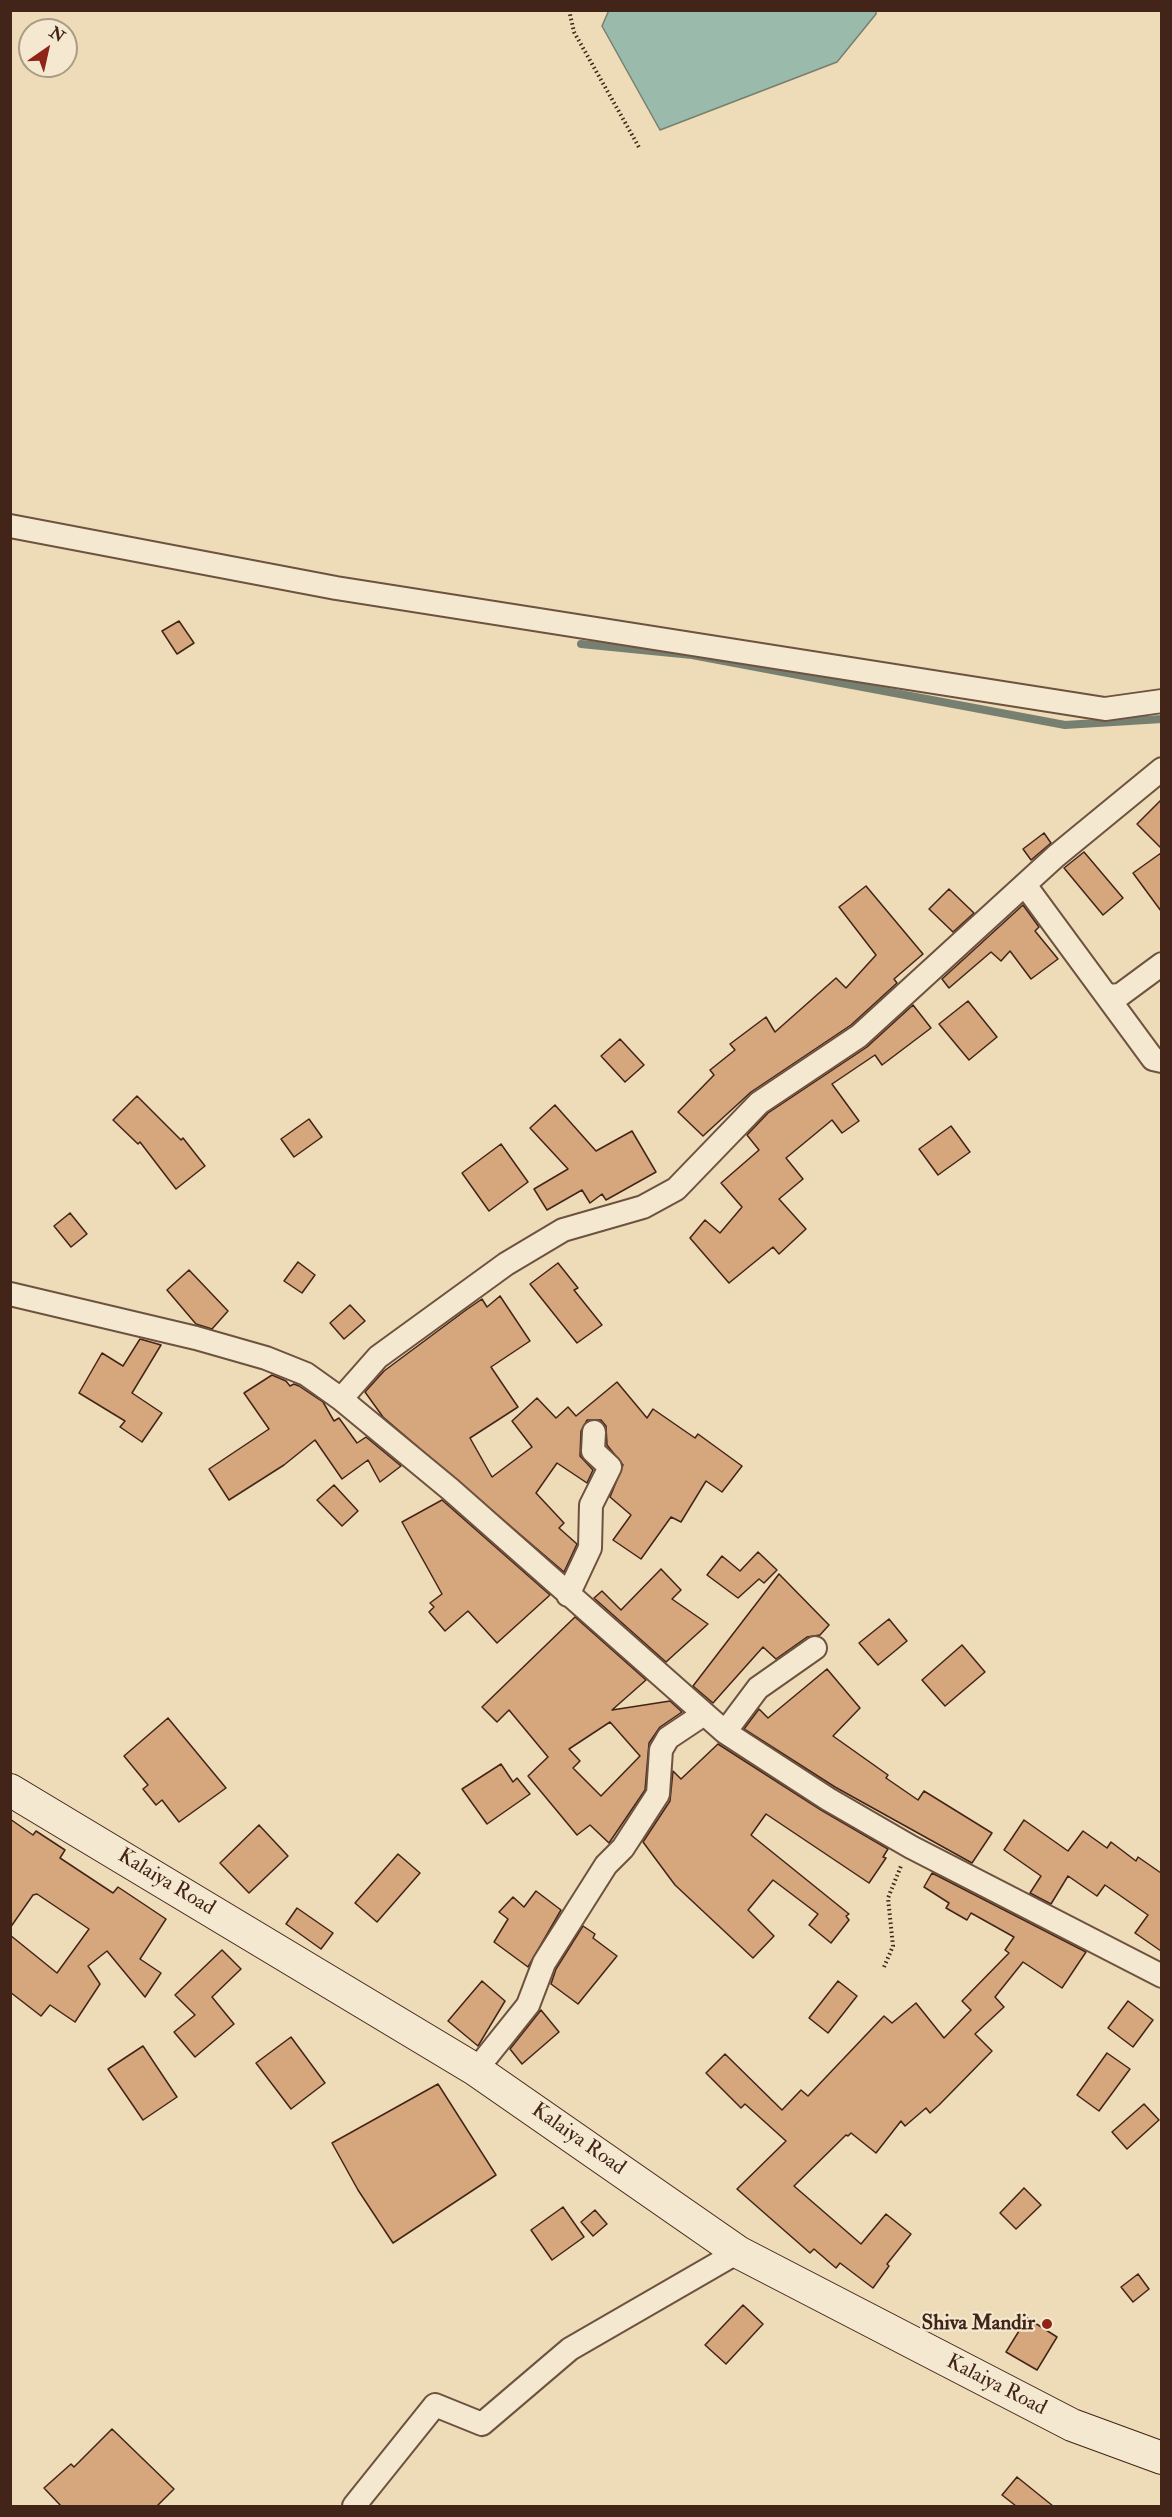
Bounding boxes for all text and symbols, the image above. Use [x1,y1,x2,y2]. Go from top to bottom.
north arrow [18,18,78,78]
text: N [45,22,68,47]
street label: Kalaiya Road [113,1844,219,1922]
street label: Kalaiya Road [526,2098,630,2182]
place label: Shiva Mandir [921,2311,1035,2337]
marker: Shiva Mandir [1040,2317,1054,2331]
street label: Kalaiya Road [942,2350,1050,2422]

